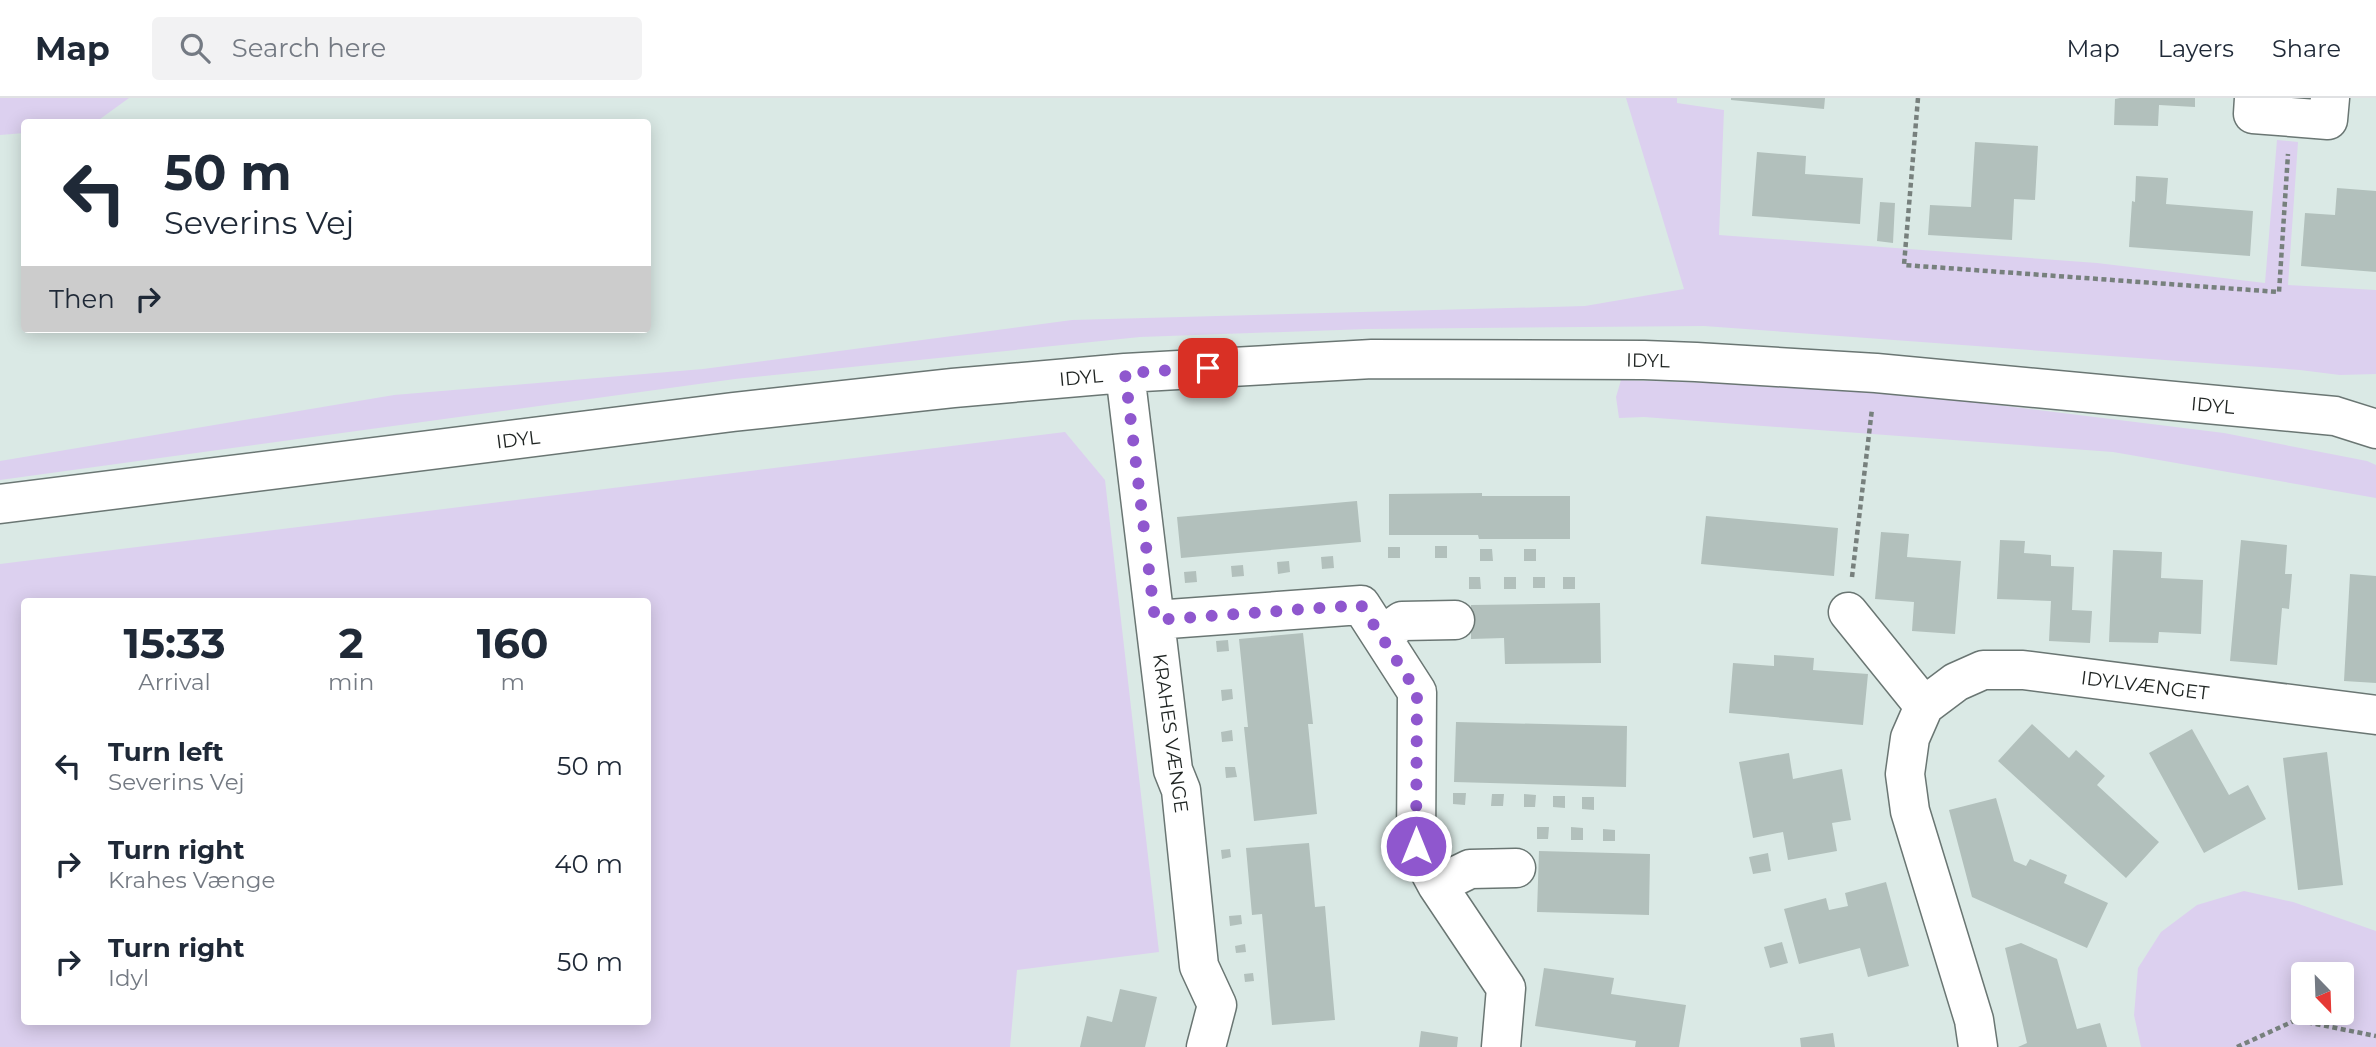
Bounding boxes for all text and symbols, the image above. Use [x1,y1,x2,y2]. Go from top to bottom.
search box [152,17,642,80]
text: Map [35,28,110,68]
icon: search [176,29,214,67]
text: Search here [232,32,386,64]
text: Map [2066,34,2120,63]
text: Layers [2158,34,2234,63]
text: Share [2272,34,2341,63]
text: 50 m [164,143,292,202]
icon: left [49,147,140,238]
text: Severins Vej [164,203,354,242]
icon: right [129,280,167,318]
text: Then [49,283,115,315]
pin [1178,338,1238,398]
icon: arrive [1189,349,1227,387]
street label: IDYL [1626,349,1671,372]
street label: IDYL [1058,364,1105,391]
street label: IDYL [2190,392,2237,419]
street label: IDYL [495,425,542,454]
text: 15:33 [124,617,226,669]
text: 2 [339,617,364,669]
text: 160 [477,617,548,669]
street label: KRAHES VÆNGE [1148,652,1193,814]
street label: IDYLVÆNGET [2080,666,2210,705]
text: Arrival [138,668,211,696]
text: min [328,668,374,696]
text: m [500,668,525,696]
text: Turn left [108,736,224,768]
icon: left [49,747,87,785]
text: 50 m [557,750,623,782]
text: Severins Vej [108,768,245,796]
position arrow [1379,809,1453,883]
text: Turn right [108,834,244,866]
icon: right [49,845,87,883]
text: 40 m [554,848,623,880]
text: Krahes Vænge [108,866,275,894]
text: Turn right [108,932,244,964]
icon: right [49,943,87,981]
text: 50 m [557,946,623,978]
north arrow [2291,962,2354,1026]
map controls [2291,962,2354,1025]
text: Idyl [108,964,149,992]

